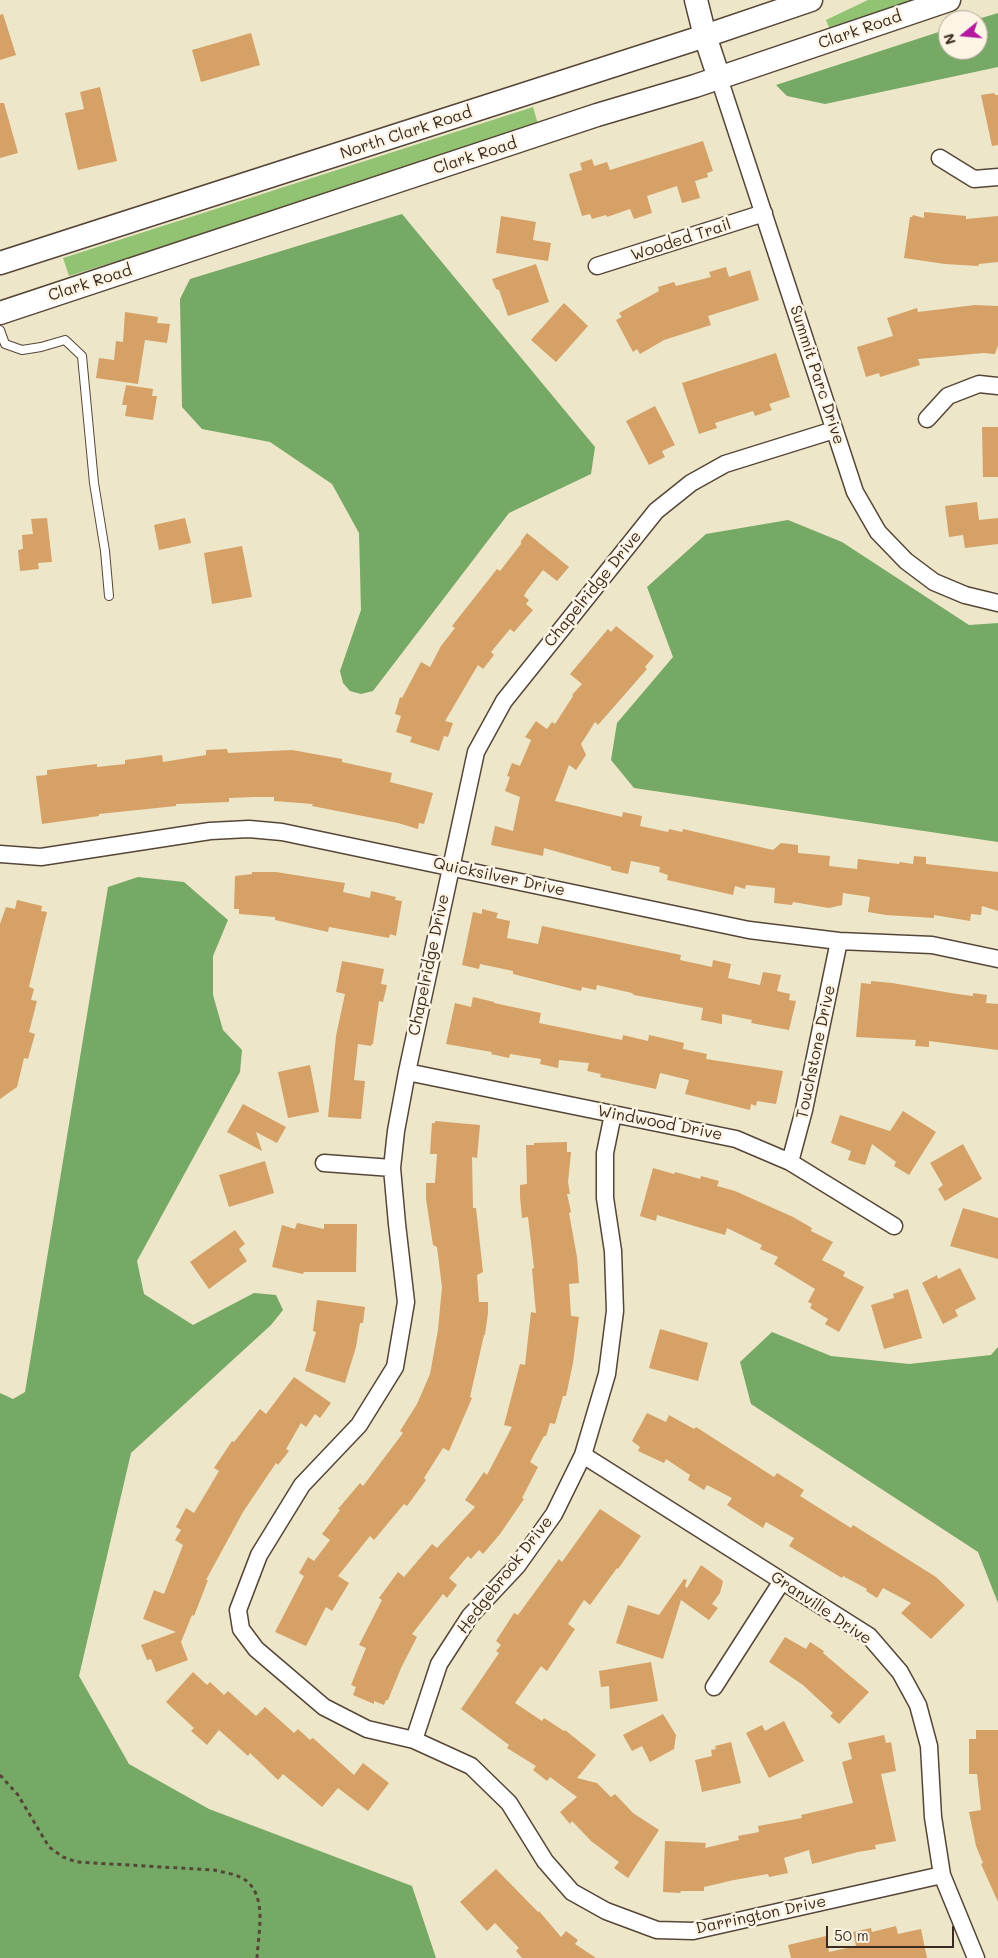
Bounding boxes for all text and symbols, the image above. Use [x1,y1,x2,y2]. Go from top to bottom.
street label: Clark Road [816,7,904,53]
north arrow [938,10,988,60]
text: N [938,31,960,47]
street label: North Clark Road [338,103,474,163]
street label: Clark Road [431,133,519,179]
street label: Wooded Trail [629,215,733,265]
street label: Clark Road [46,260,134,306]
street label: Summit Parc Drive [785,303,849,447]
street label: Chapelridge Drive [540,527,646,651]
street label: Quicksilver Drive [431,854,567,900]
street label: Chapelridge Drive [405,893,453,1037]
street label: Touchstone Drive [792,983,840,1121]
street label: Windwood Drive [596,1101,724,1145]
street label: Hedgebrook Drive [453,1512,557,1638]
street label: Granville Drive [767,1567,875,1649]
street label: Darrington Drive [694,1892,828,1938]
scale bar [828,1916,956,1948]
text: 50 m [834,1925,869,1945]

